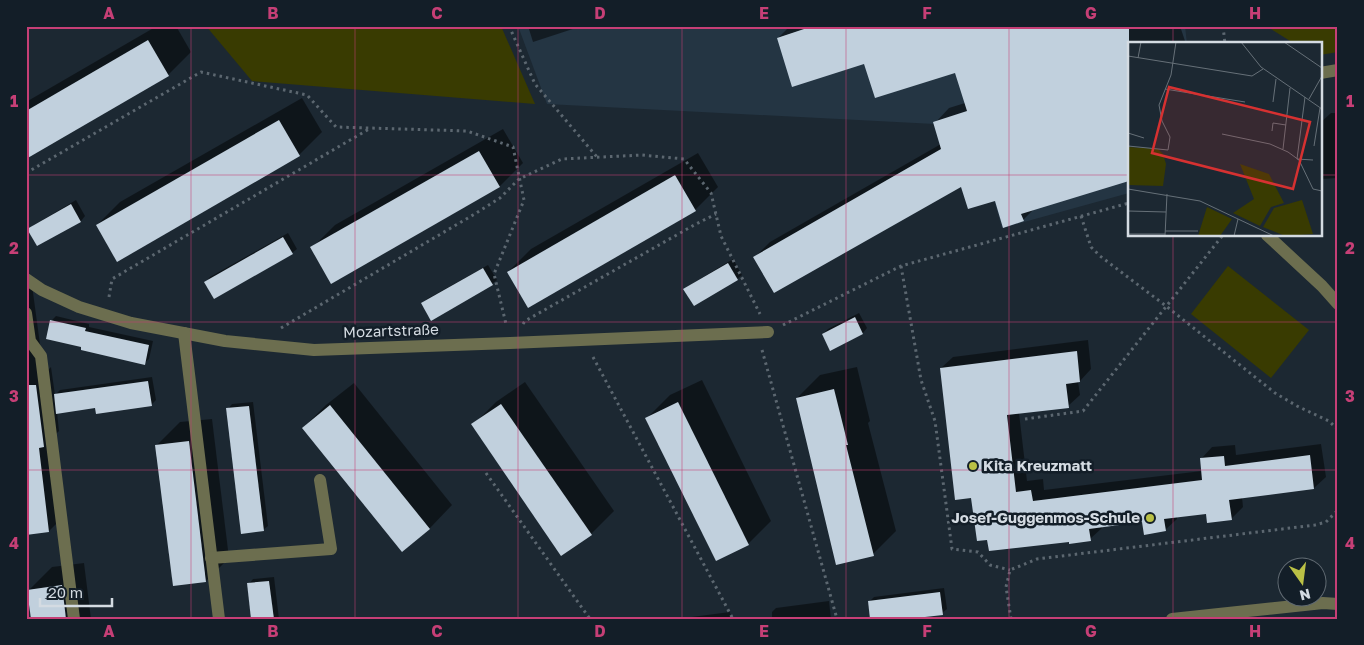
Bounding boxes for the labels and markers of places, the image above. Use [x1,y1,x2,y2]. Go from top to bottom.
place label: Kita Kreuzmatt [983,456,1092,474]
marker: Kita Kreuzmatt [967,460,979,472]
place label: Josef-Guggenmos-Schule [951,508,1140,526]
marker: Josef-Guggenmos-Schule [1144,512,1156,524]

